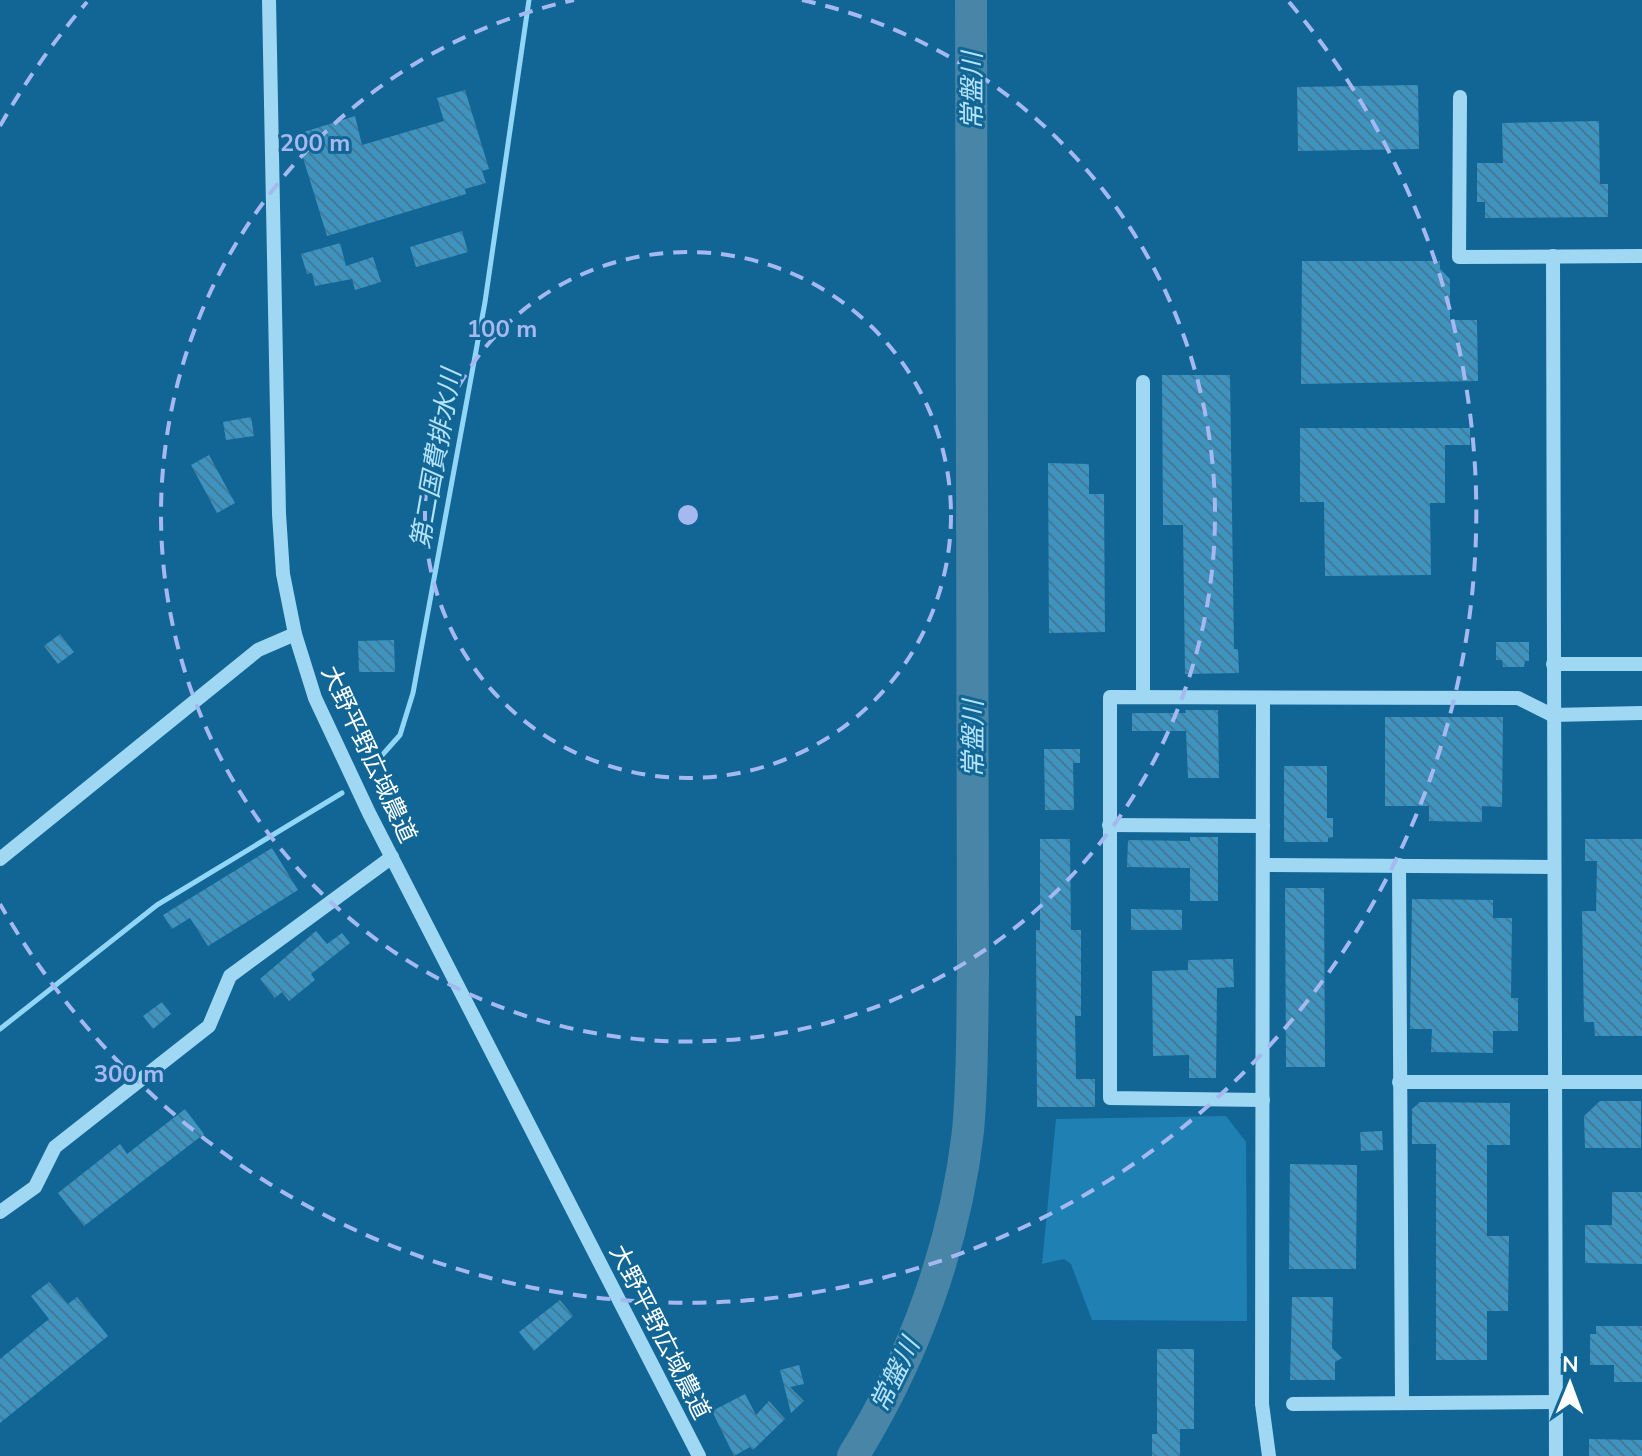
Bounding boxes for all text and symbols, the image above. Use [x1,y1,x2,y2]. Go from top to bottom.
water label: 常盤川 [955,49,990,130]
text: 200 m [280,127,350,159]
text: 100 m [467,313,537,345]
water label: 第二国費排水川 [403,363,470,552]
centre of rings [674,501,702,529]
street label: 大野平野広域農道 [314,660,424,848]
water label: 常盤川 [956,697,991,778]
text: 300 m [94,1058,164,1090]
street label: 大野平野広域農道 [602,1239,718,1425]
water label: 常盤川 [862,1330,929,1418]
north arrow [1530,1344,1610,1424]
text: N [1562,1350,1579,1380]

